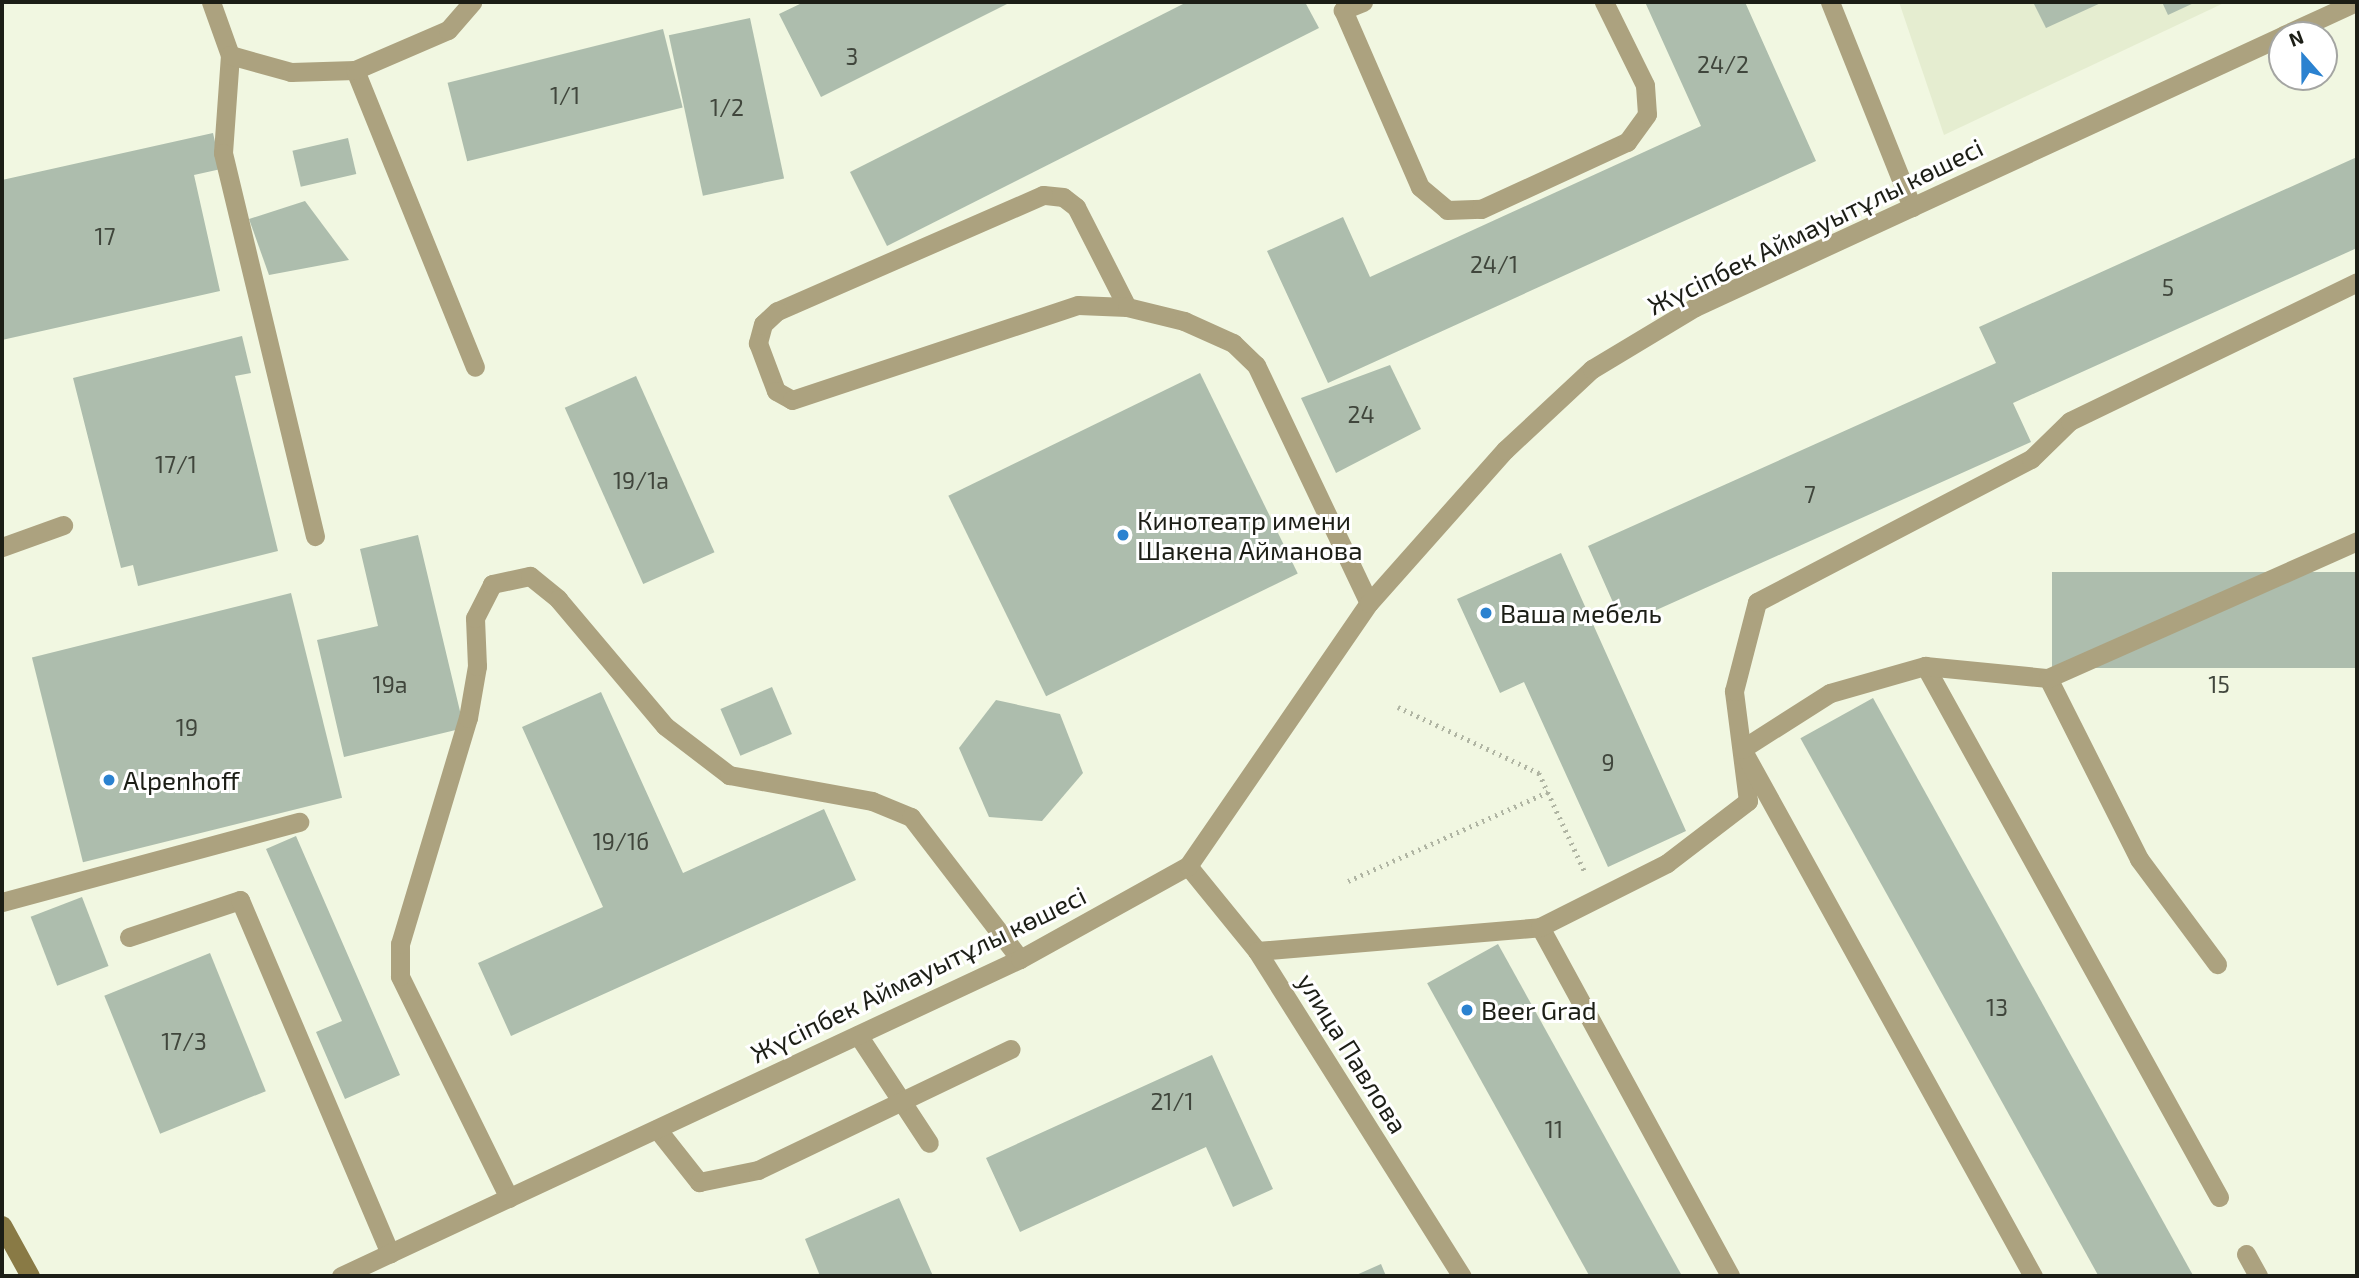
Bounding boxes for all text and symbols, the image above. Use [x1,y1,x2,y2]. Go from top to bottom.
north arrow [2268,21,2338,91]
text: N [2285,25,2307,51]
house number: 3 [846,42,858,70]
house number: 24/2 [1697,50,1749,78]
house number: 1/1 [550,81,580,109]
house number: 1/2 [710,93,744,121]
street label: Жүсіпбек Аймауытұлы көшесі [1642,131,1988,321]
house number: 17 [95,222,115,250]
house number: 24/1 [1470,250,1518,278]
house number: 5 [2162,273,2174,301]
house number: 24 [1347,400,1375,428]
house number: 17/1 [155,450,197,478]
house number: 19/1а [613,466,669,494]
house number: 7 [1804,480,1816,508]
place label: Кинотеатр имени Шакена Айманова [1137,504,1363,566]
marker: Кинотеатр имени Шакена Айманова [1115,527,1131,543]
place label: Ваша мебель [1500,597,1662,629]
marker: Ваша мебель [1478,605,1494,621]
house number: 19а [372,670,408,698]
house number: 15 [2208,670,2230,698]
house number: 19 [176,713,198,741]
house number: 9 [1601,748,1615,776]
place label: Alpenhoff [123,764,239,796]
marker: Alpenhoff [101,772,117,788]
house number: 19/1б [593,827,649,855]
street label: Жүсіпбек Аймауытұлы көшесі [745,879,1091,1069]
street label: улица Павлова [1291,967,1415,1139]
house number: 13 [1986,993,2008,1021]
place label: Beer Grad [1481,994,1597,1026]
marker: Beer Grad [1459,1002,1475,1018]
house number: 17/3 [161,1027,207,1055]
house number: 21/1 [1150,1087,1194,1115]
house number: 11 [1545,1115,1563,1143]

